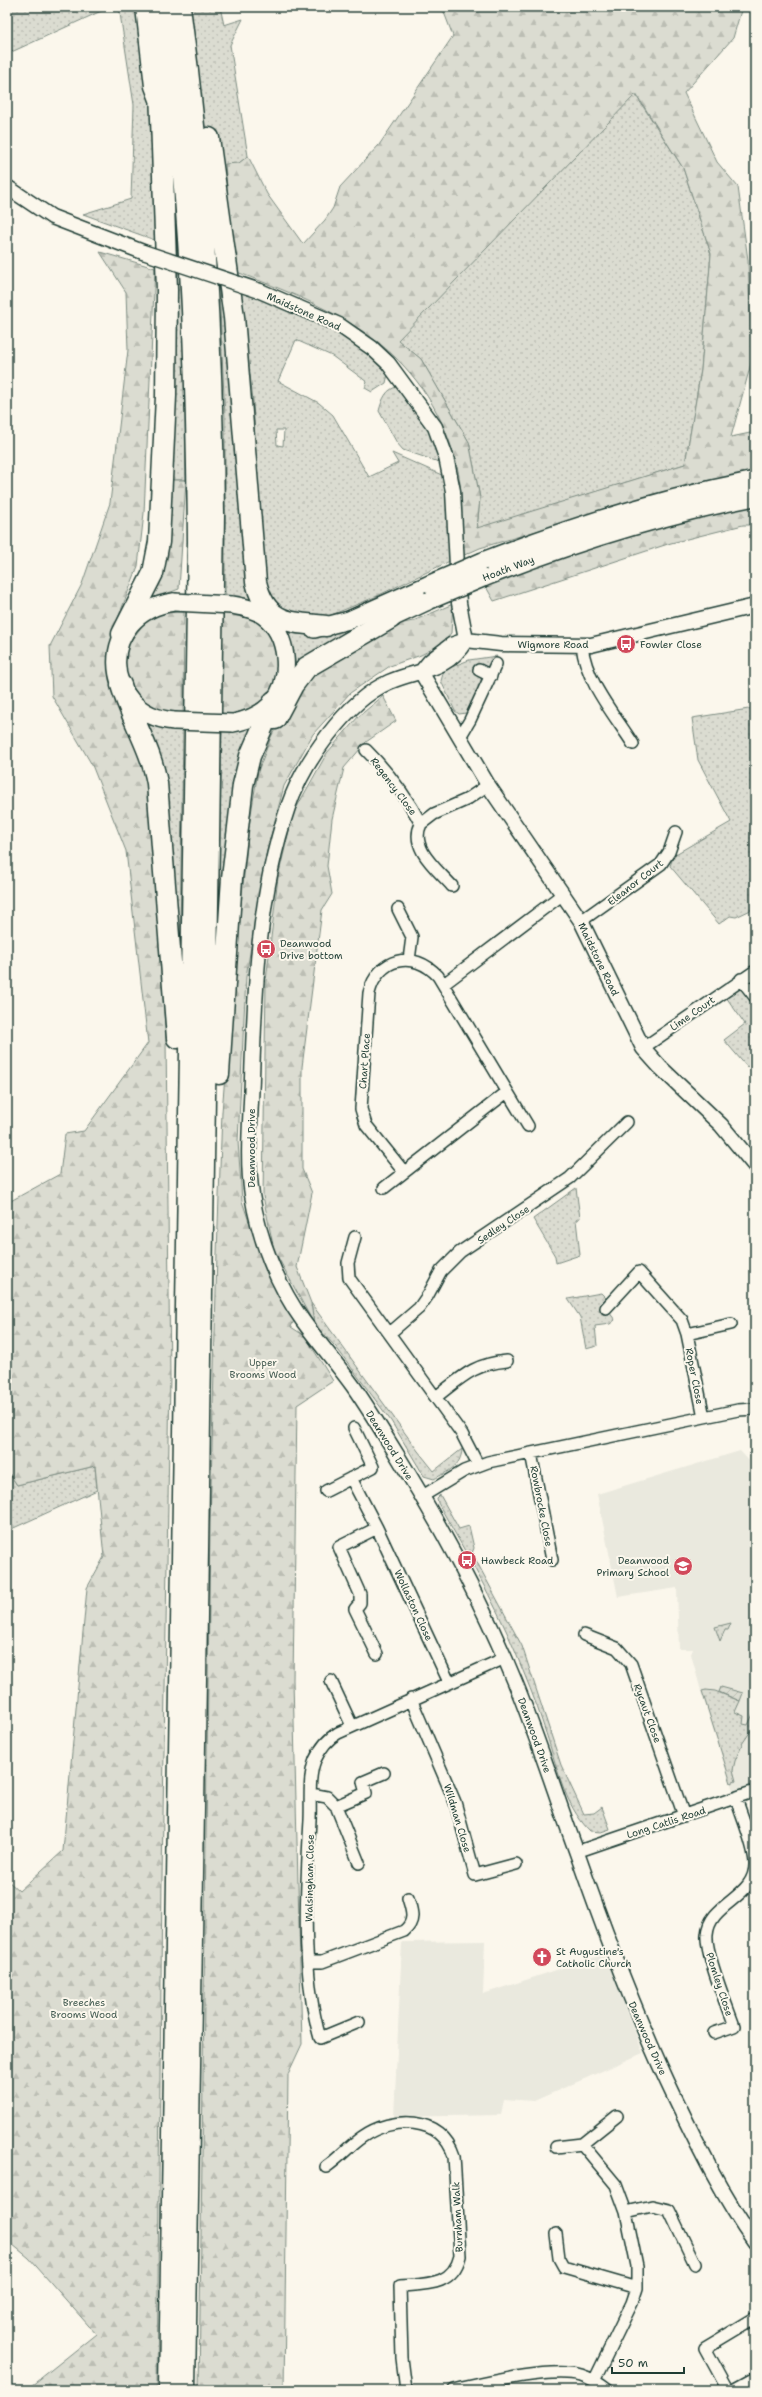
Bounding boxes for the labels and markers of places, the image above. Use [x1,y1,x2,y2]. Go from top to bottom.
bus stop icon: Fowler Close [615,633,637,655]
place label: Fowler Close [640,638,702,651]
place label: Deanwood Drive bottom [280,937,343,962]
bus stop icon: Deanwood Drive bottom [255,938,277,960]
bus stop icon: Hawbeck Road [456,1549,478,1571]
place label: Hawbeck Road [481,1554,554,1567]
place label: Deanwood Primary School [597,1554,670,1579]
school or university icon: Deanwood Primary School [672,1555,694,1577]
place label: St Augustine's Catholic Church [556,1945,632,1970]
church icon: St Augustine's Catholic Church [531,1946,553,1968]

